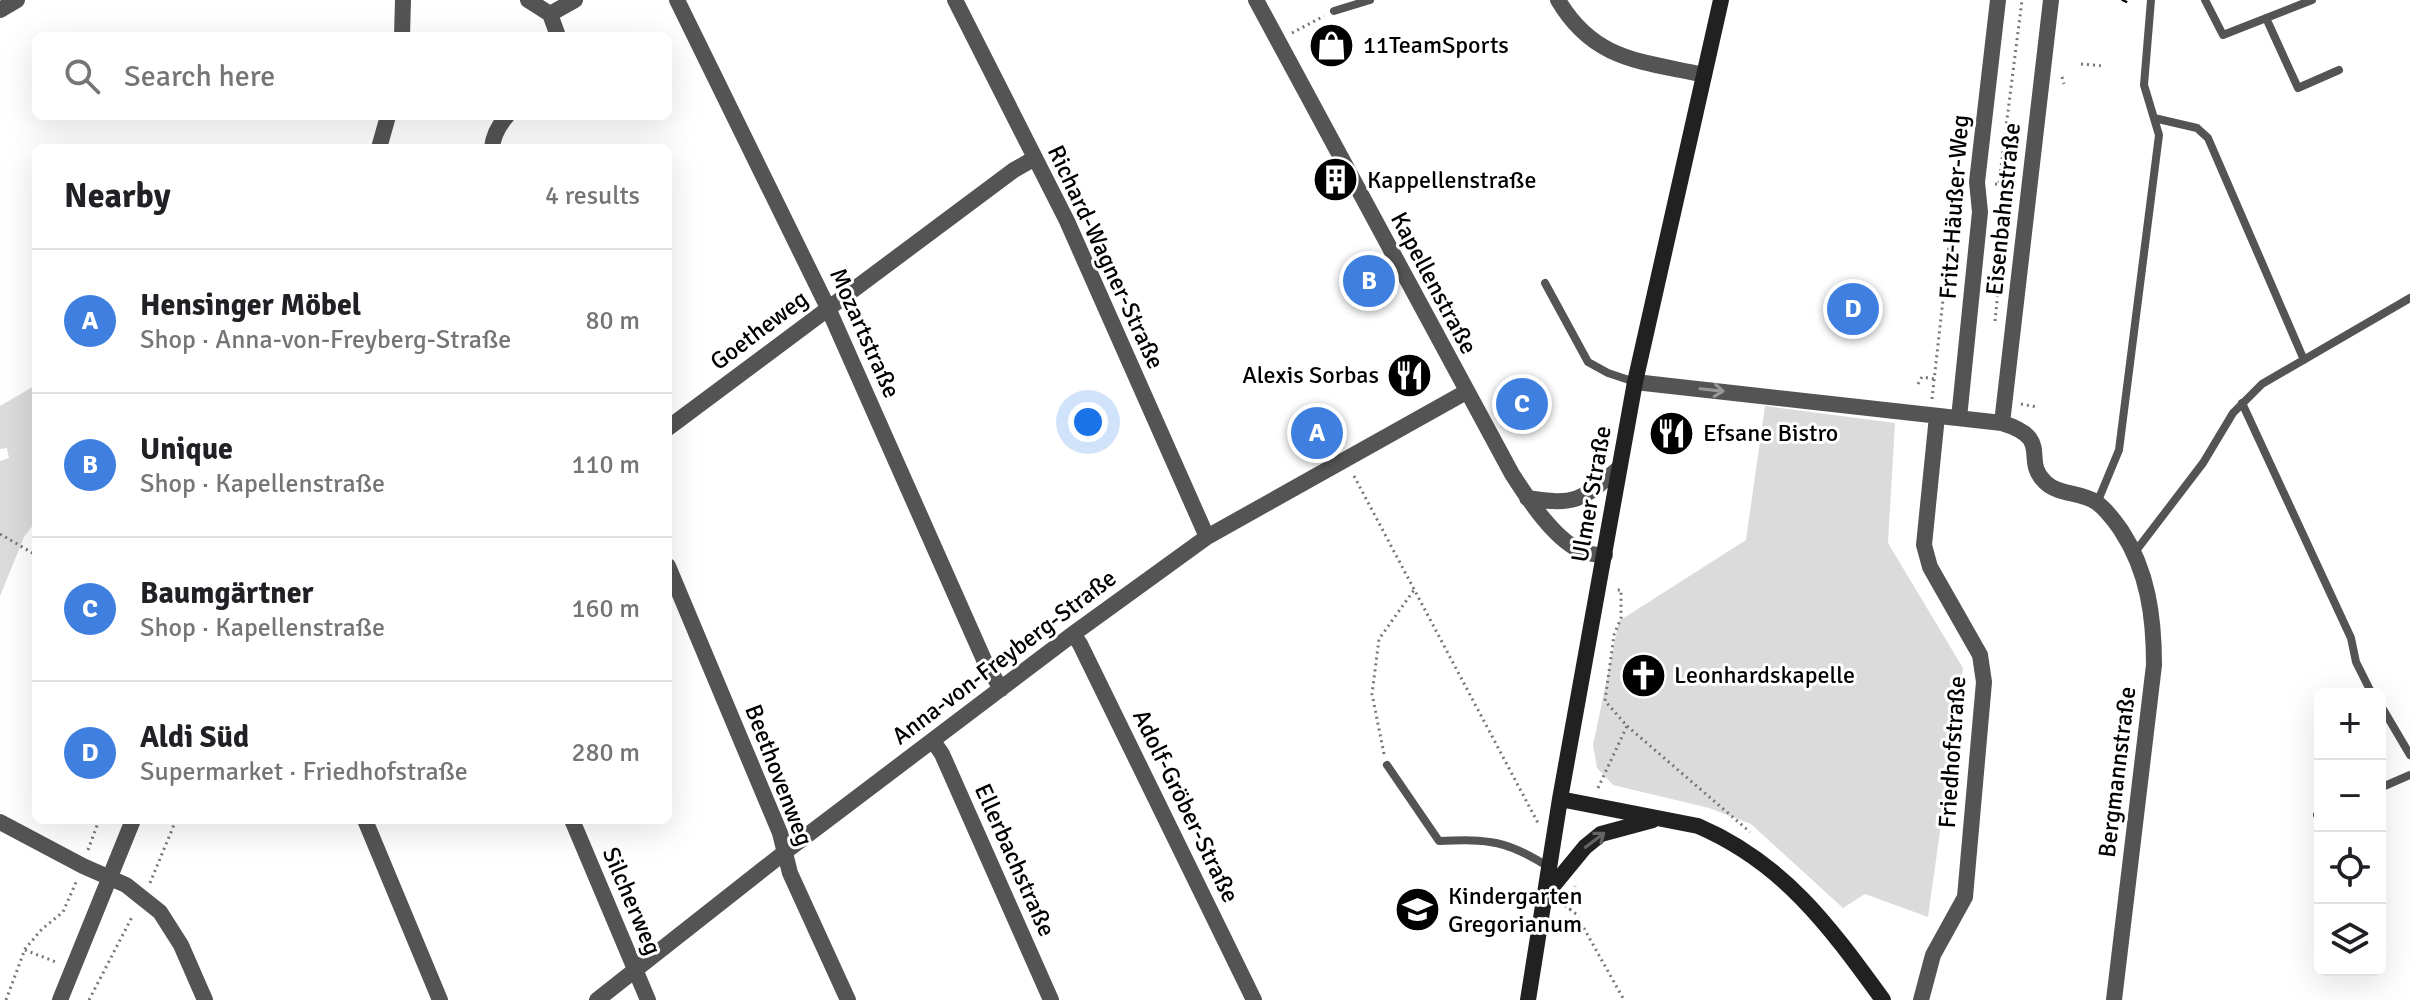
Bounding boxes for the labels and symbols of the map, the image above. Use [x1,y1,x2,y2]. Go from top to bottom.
shop icon: 11TeamSports [1308,21,1356,69]
place label: 11TeamSports [1363,30,1509,60]
street label: Fritz-Häußer-Weg [1933,114,1975,300]
street label: Eisenbahnstraße [1979,121,2027,297]
street label: Richard-Wagner-Straße [1041,140,1171,374]
building icon: Kappellenstraße [1312,156,1360,204]
place label: Kappellenstraße [1367,165,1536,195]
street label: Kapellenstraße [1384,207,1484,359]
pin: B [1343,251,1395,311]
street label: Mozartstraße [823,263,907,403]
pin: D [1827,279,1879,339]
street label: Goetheweg [704,283,814,377]
restaurant icon: Alexis Sorbas [1386,351,1434,399]
place label: Alexis Sorbas [1242,360,1379,390]
pin: C [1496,374,1548,434]
one-way arrow [1699,383,1725,398]
your location [1068,402,1108,442]
pin: A [1291,403,1343,463]
restaurant icon: Efsane Bistro [1648,409,1696,457]
place label: Efsane Bistro [1703,418,1838,448]
street label: Ulmer Straße [1564,423,1618,565]
street label: Anna-von-Freyberg-Straße [886,563,1122,751]
church icon: Leonhardskapelle [1619,651,1667,699]
place label: Leonhardskapelle [1674,660,1855,690]
street label: Friedhofstraße [1932,675,1972,829]
street label: Bergmannstraße [2092,685,2142,859]
street label: Beethovenweg [738,700,820,850]
street label: Adolf-Gröber-Straße [1126,705,1246,907]
street label: Ellerbachstraße [968,779,1062,941]
one-way arrow [1584,832,1605,849]
street label: Silcherweg [596,843,668,959]
place label: Kindergarten Gregorianum [1448,881,1583,939]
school or university icon: Kindergarten Gregorianum [1393,886,1441,934]

